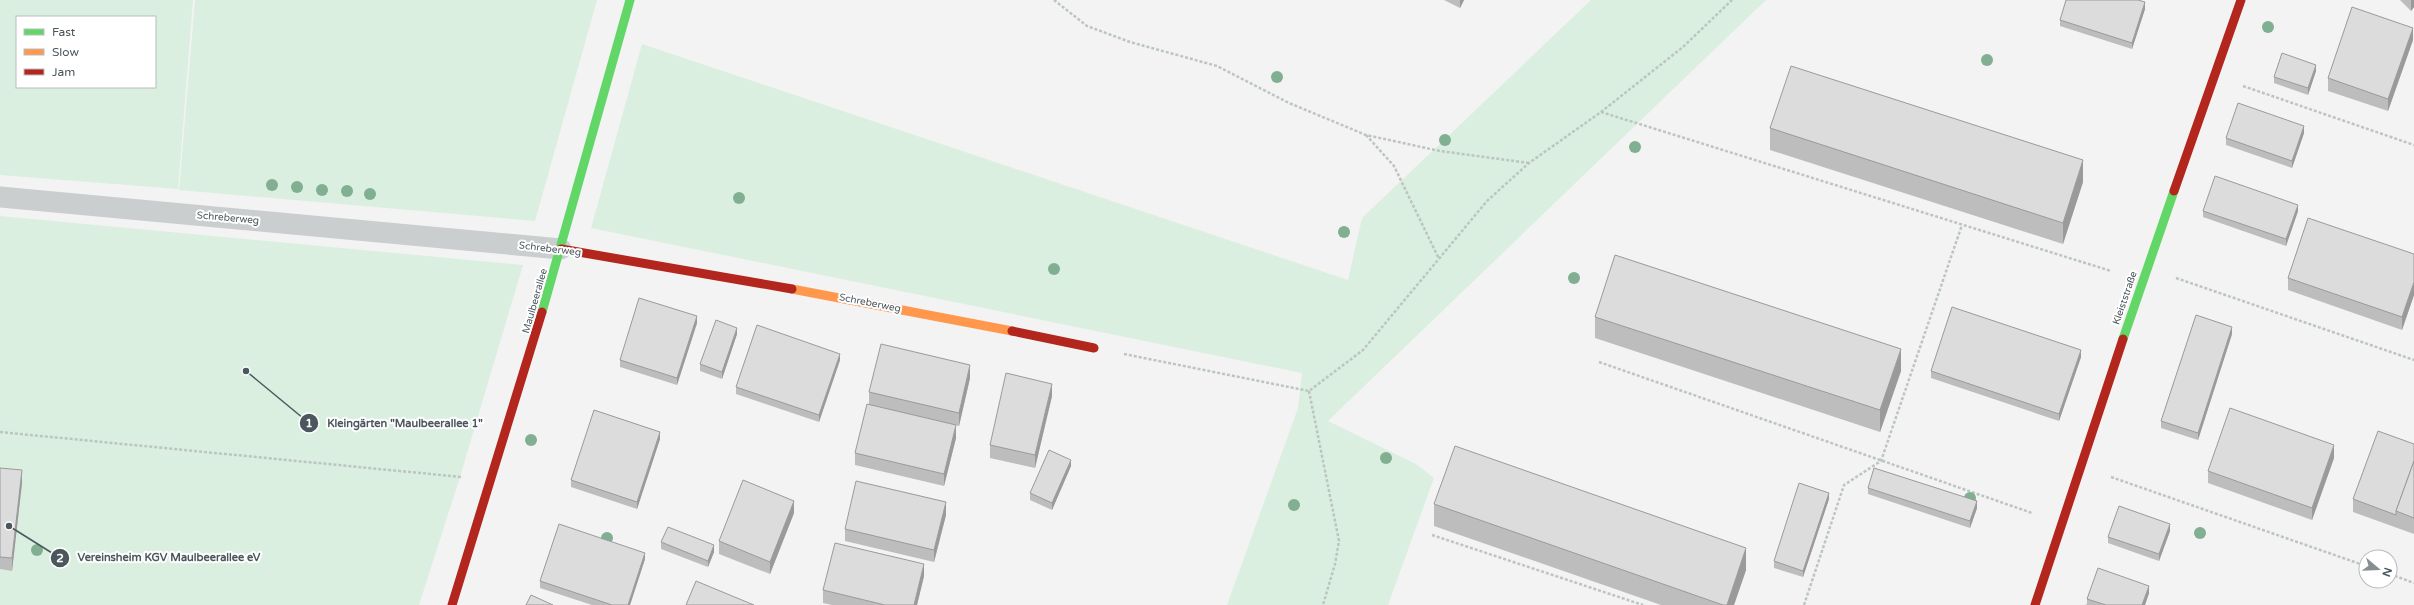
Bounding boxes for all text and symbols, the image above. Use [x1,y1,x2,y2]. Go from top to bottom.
legend [16,16,156,88]
text: Fast [52,25,76,39]
text: Slow [52,45,79,59]
text: Jam [52,65,75,79]
street label: Schreberweg [196,209,260,227]
street label: Schreberweg [518,239,582,259]
street label: Maulbeerallee [520,267,550,335]
street label: Kleiststraße [2110,269,2140,326]
street label: Schreberweg [838,291,902,315]
callout: Kleingärten "Maulbeerallee 1" [299,411,491,434]
text: 1 [305,416,313,430]
text: Kleingärten "Maulbeerallee 1" [327,417,483,431]
callout: Vereinsheim KGV Maulbeerallee eV [50,546,269,569]
north arrow [2358,549,2398,589]
text: 2 [56,551,64,565]
text: Vereinsheim KGV Maulbeerallee eV [78,551,261,564]
text: N [2379,566,2395,578]

